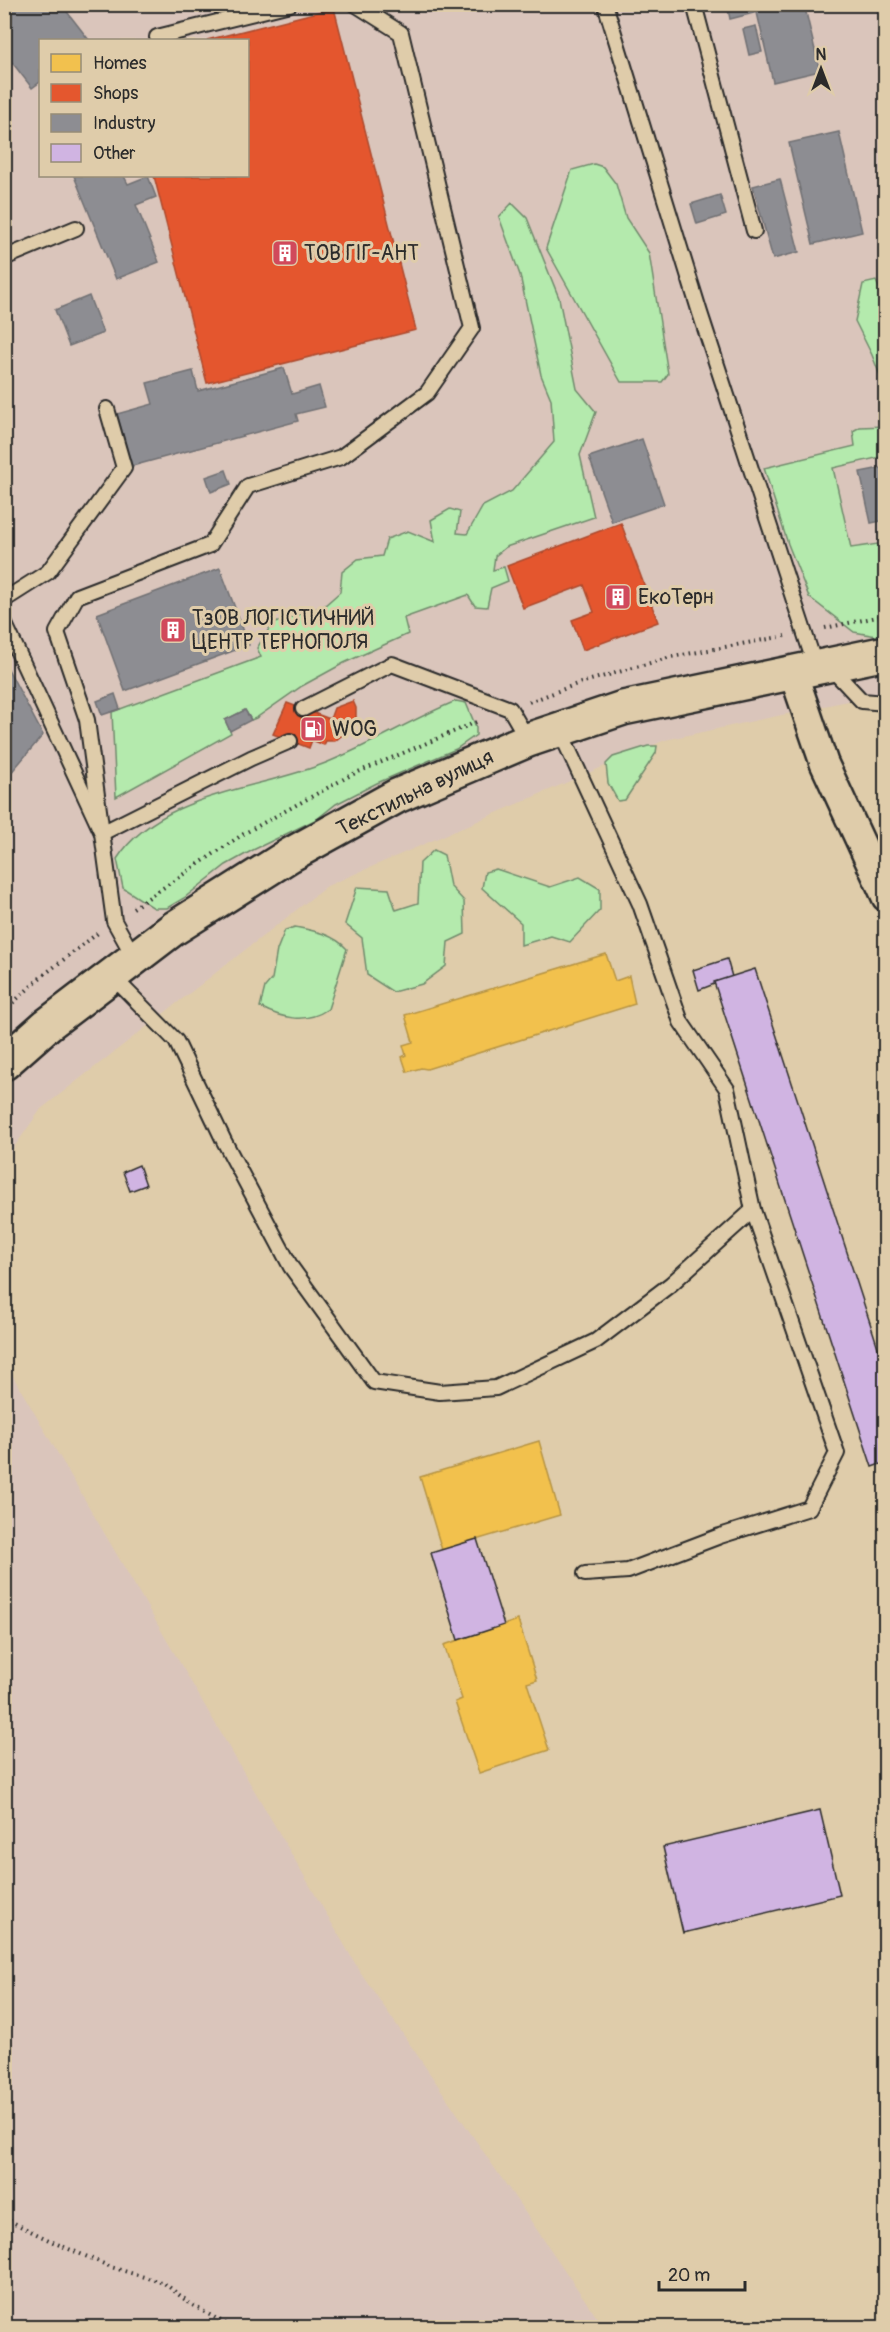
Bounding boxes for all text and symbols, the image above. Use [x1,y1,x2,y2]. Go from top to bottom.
legend [39,39,249,177]
north arrow [791,39,851,99]
text: N [816,45,827,65]
text: Homes [93,52,146,75]
text: Shops [93,82,138,105]
text: Industry [93,112,156,135]
text: Other [93,142,136,165]
building icon: ТОВ ГІГ-АНТ [270,238,300,268]
place label: ТОВ ГІГ-АНТ [304,240,419,267]
building icon: ЕкоТерн [603,582,633,612]
place label: ЕкоТерн [638,584,713,611]
place label: ТзОВ ЛОГІСТИЧНИЙ ЦЕНТР ТЕРНОПОЛЯ [192,605,374,656]
building icon: ТзОВ ЛОГІСТИЧНИЙ ЦЕНТР ТЕРНОПОЛЯ [158,615,188,645]
fuel station icon: WOG [298,714,328,744]
place label: WOG [332,716,377,743]
street label: Текстильна вулиця [332,743,498,843]
scale bar [659,2254,744,2292]
text: 20 m [668,2264,710,2287]

